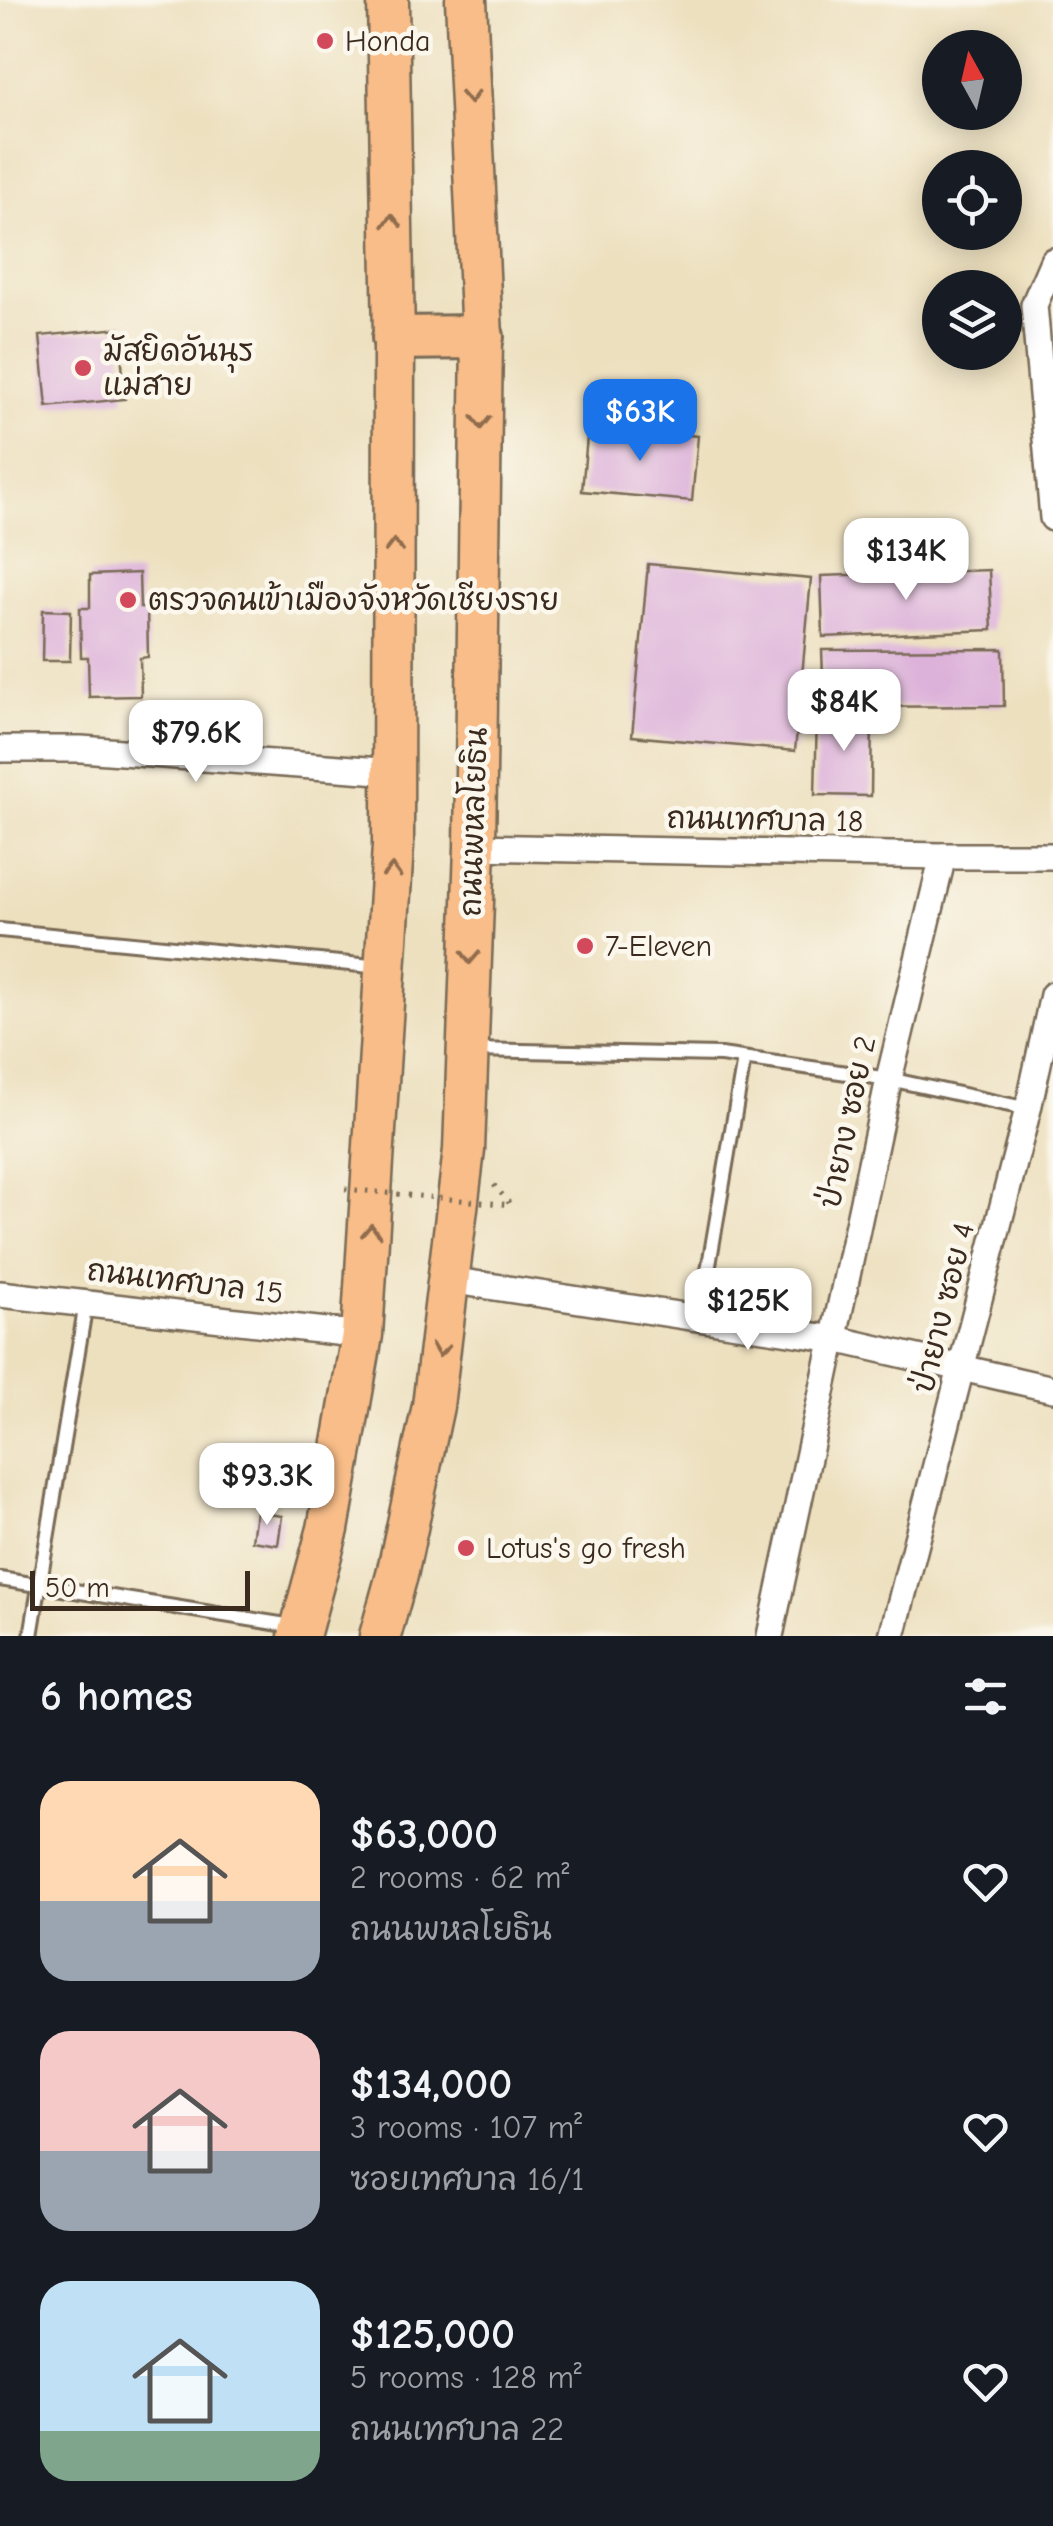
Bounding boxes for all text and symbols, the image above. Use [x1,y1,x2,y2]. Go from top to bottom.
place label: Honda [345,24,431,59]
marker: Honda [314,30,336,52]
north arrow [922,30,1022,130]
map controls [922,30,1022,370]
one-way arrow [460,90,481,106]
button: locate [922,150,1022,250]
one-way arrow [381,213,403,228]
button: layers [922,270,1022,370]
place label: มัสยิดอันนุร แม่สาย [103,333,254,403]
marker: มัสยิดอันนุร แม่สาย [72,357,94,379]
pin: $63K [581,379,699,464]
text: $63K [605,393,675,430]
one-way arrow [470,416,492,431]
pin: $134K [836,518,976,603]
text: $134K [866,532,946,569]
one-way arrow [383,538,405,554]
place label: ตรวจคนเข้าเมืองจังหวัดเชียงราย [148,581,559,618]
marker: ตรวจคนเข้าเมืองจังหวัดเชียงราย [117,589,139,611]
pin: $84K [785,669,903,754]
text: $84K [810,683,878,720]
pin: $79.6K [115,700,277,785]
text: $79.6K [151,714,241,751]
street label: ถนนพหลโยธิน [450,727,495,917]
street label: ถนนเทศบาล 18 [666,801,864,839]
one-way arrow [381,863,402,879]
place label: 7-Eleven [605,929,712,964]
marker: 7-Eleven [574,935,596,957]
one-way arrow [460,949,481,965]
street label: ป่ายาง ซอย 2 [810,1032,883,1211]
street label: ป่ายาง ซอย 4 [903,1219,982,1397]
one-way arrow [360,1222,381,1238]
street label: ถนนเทศบาล 15 [85,1253,285,1311]
pin: $125K [678,1268,818,1353]
text: $125K [707,1282,789,1319]
one-way arrow [430,1343,451,1359]
pin: $93.3K [186,1443,348,1528]
text: $93.3K [221,1457,313,1494]
place label: Lotus's go fresh [486,1531,686,1566]
marker: Lotus's go fresh [455,1537,477,1559]
scale bar [30,1566,250,1610]
text: 50 m [45,1572,110,1604]
icon: filters [958,1669,1013,1724]
text: 6 homes [40,1672,193,1721]
text: $63,000 [350,1810,498,1859]
icon: home [120,1821,240,1941]
icon: heart [958,1854,1013,1909]
text: 2 rooms · 62 m² [350,1859,569,1896]
text: ถนนพหลโยธิน [350,1911,552,1948]
text: $134,000 [350,2060,512,2109]
icon: home [120,2071,240,2191]
icon: heart [958,2104,1013,2159]
text: 3 rooms · 107 m² [350,2109,582,2146]
text: ซอยเทศบาล 16/1 [350,2161,584,2198]
text: $125,000 [350,2310,515,2359]
icon: home [120,2321,240,2441]
icon: heart [958,2354,1013,2409]
text: 5 rooms · 128 m² [350,2359,582,2396]
text: ถนนเทศบาล 22 [350,2411,564,2448]

